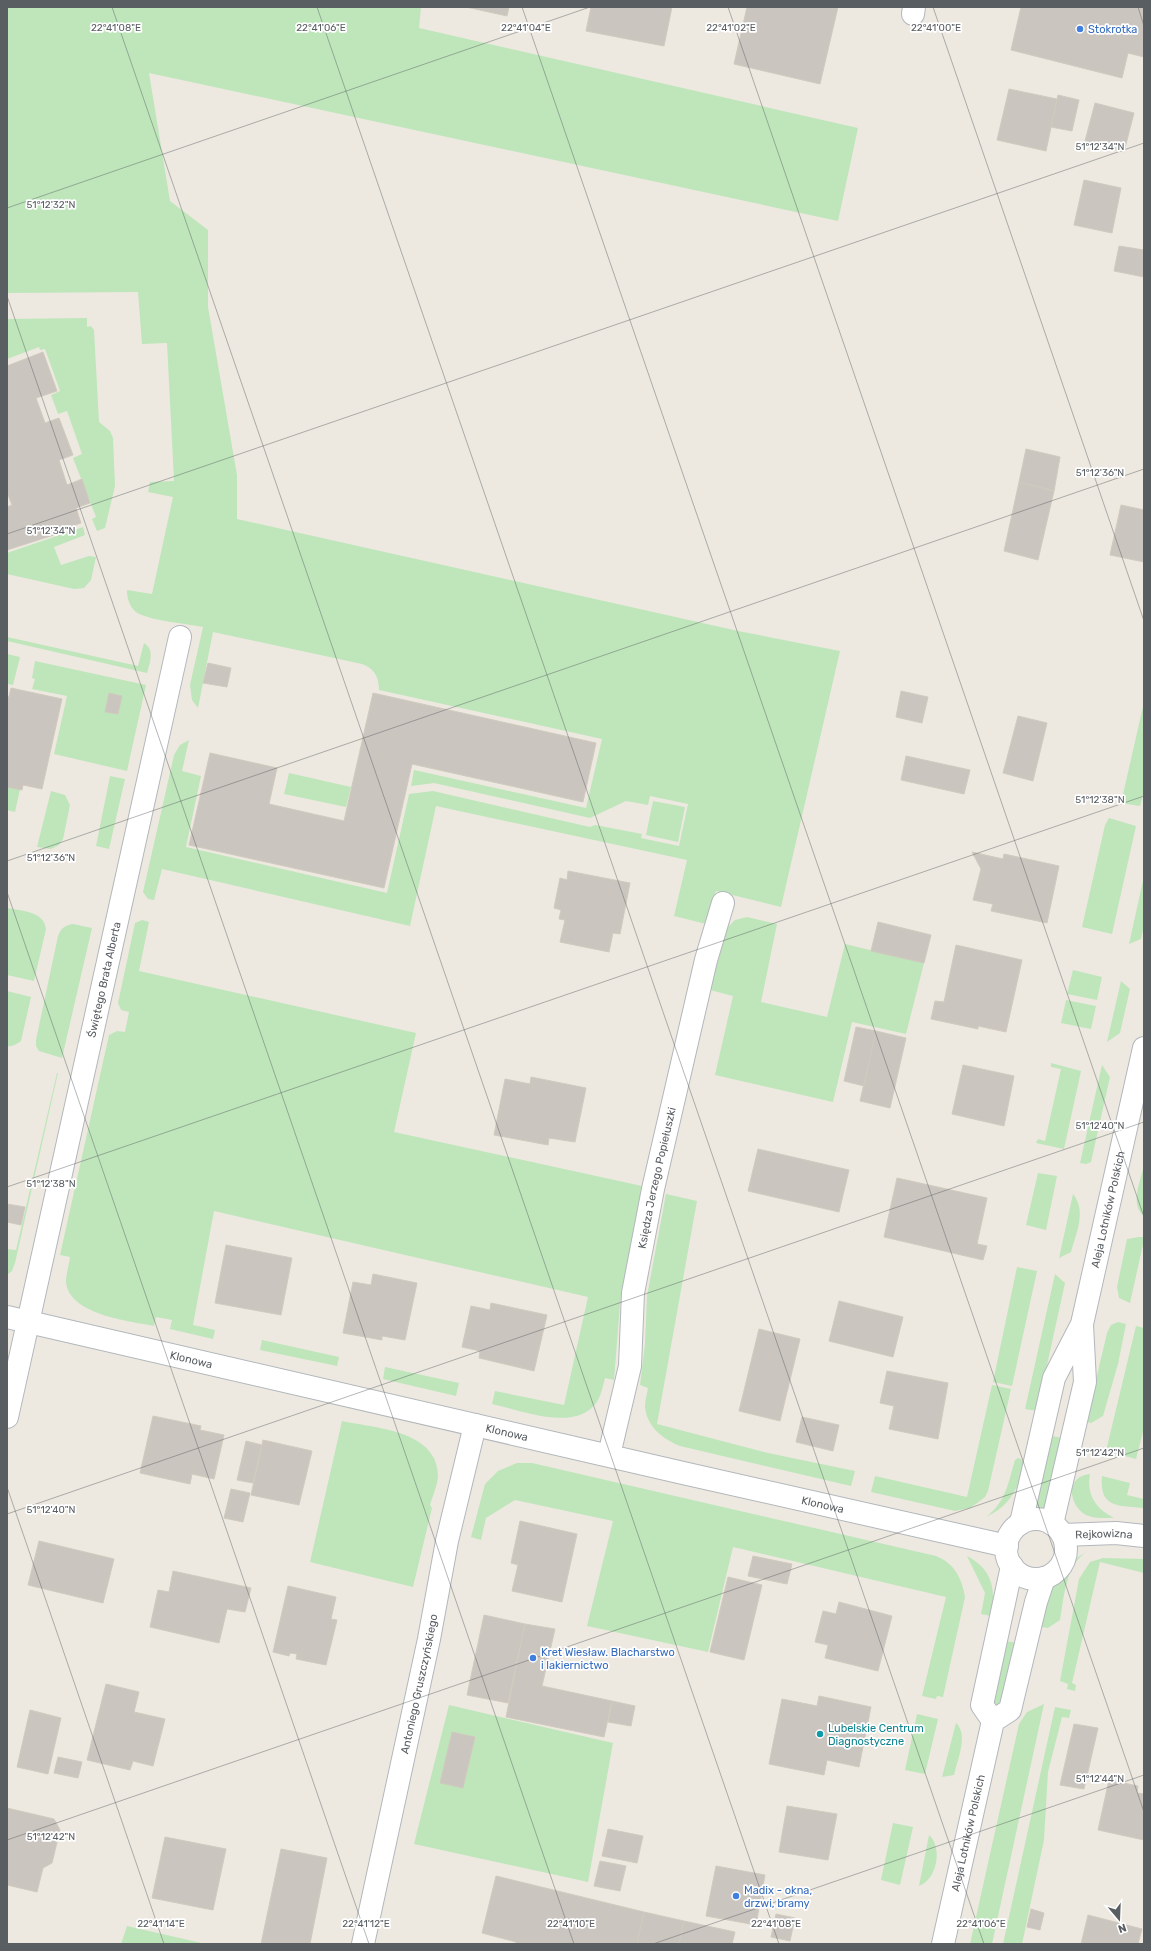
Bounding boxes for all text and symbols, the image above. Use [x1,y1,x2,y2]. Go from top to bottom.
text: 22°41'08"E [91,22,141,34]
text: 22°41'06"E [296,22,346,34]
text: 22°41'04"E [501,22,551,34]
text: 22°41'02"E [706,22,756,34]
text: 22°41'00"E [911,22,961,34]
place label: Stokrotka [1088,23,1137,36]
marker: Stokrotka [1075,24,1085,34]
text: 51°12'34"N [1076,141,1125,153]
text: 51°12'32"N [27,199,75,211]
text: 51°12'36"N [1076,467,1124,479]
text: 51°12'34"N [27,525,76,537]
text: 51°12'38"N [1075,794,1125,806]
text: 51°12'36"N [27,852,75,864]
street label: Świętego Brata Alberta [85,921,123,1039]
street label: Księdza Jerzego Popiełuszki [635,1106,678,1250]
text: 51°12'40"N [1075,1120,1125,1132]
street label: Aleja Lotników Polskich [1088,1150,1127,1269]
text: 51°12'38"N [26,1178,76,1190]
street label: Klonowa [169,1348,214,1371]
street label: Klonowa [484,1421,529,1444]
text: 51°12'42"N [1076,1447,1124,1459]
street label: Klonowa [800,1493,845,1516]
text: 51°12'40"N [26,1504,76,1516]
street label: Rejkowizna [1075,1526,1133,1541]
street label: Antoniego Gruszczyńskiego [398,1613,440,1755]
place label: Kret Wiesław. Blacharstwo i lakiernictwo [541,1646,675,1672]
marker: Kret Wiesław. Blacharstwo i lakiernictwo [528,1653,538,1663]
place label: Lubelskie Centrum Diagnostyczne [828,1722,924,1748]
marker: Lubelskie Centrum Diagnostyczne [815,1729,825,1739]
street label: Aleja Lotników Polskich [949,1773,987,1892]
text: 51°12'44"N [1076,1773,1124,1785]
text: 51°12'42"N [27,1831,75,1843]
place label: Madix - okna, drzwi, bramy [744,1884,812,1910]
marker: Madix - okna, drzwi, bramy [731,1891,741,1901]
north arrow [1099,1899,1139,1939]
text: 22°41'14"E [137,1918,185,1930]
text: 22°41'12"E [342,1918,390,1930]
text: 22°41'10"E [547,1918,595,1930]
text: 22°41'08"E [751,1918,801,1930]
text: 22°41'06"E [956,1918,1006,1930]
text: N [1116,1921,1128,1935]

